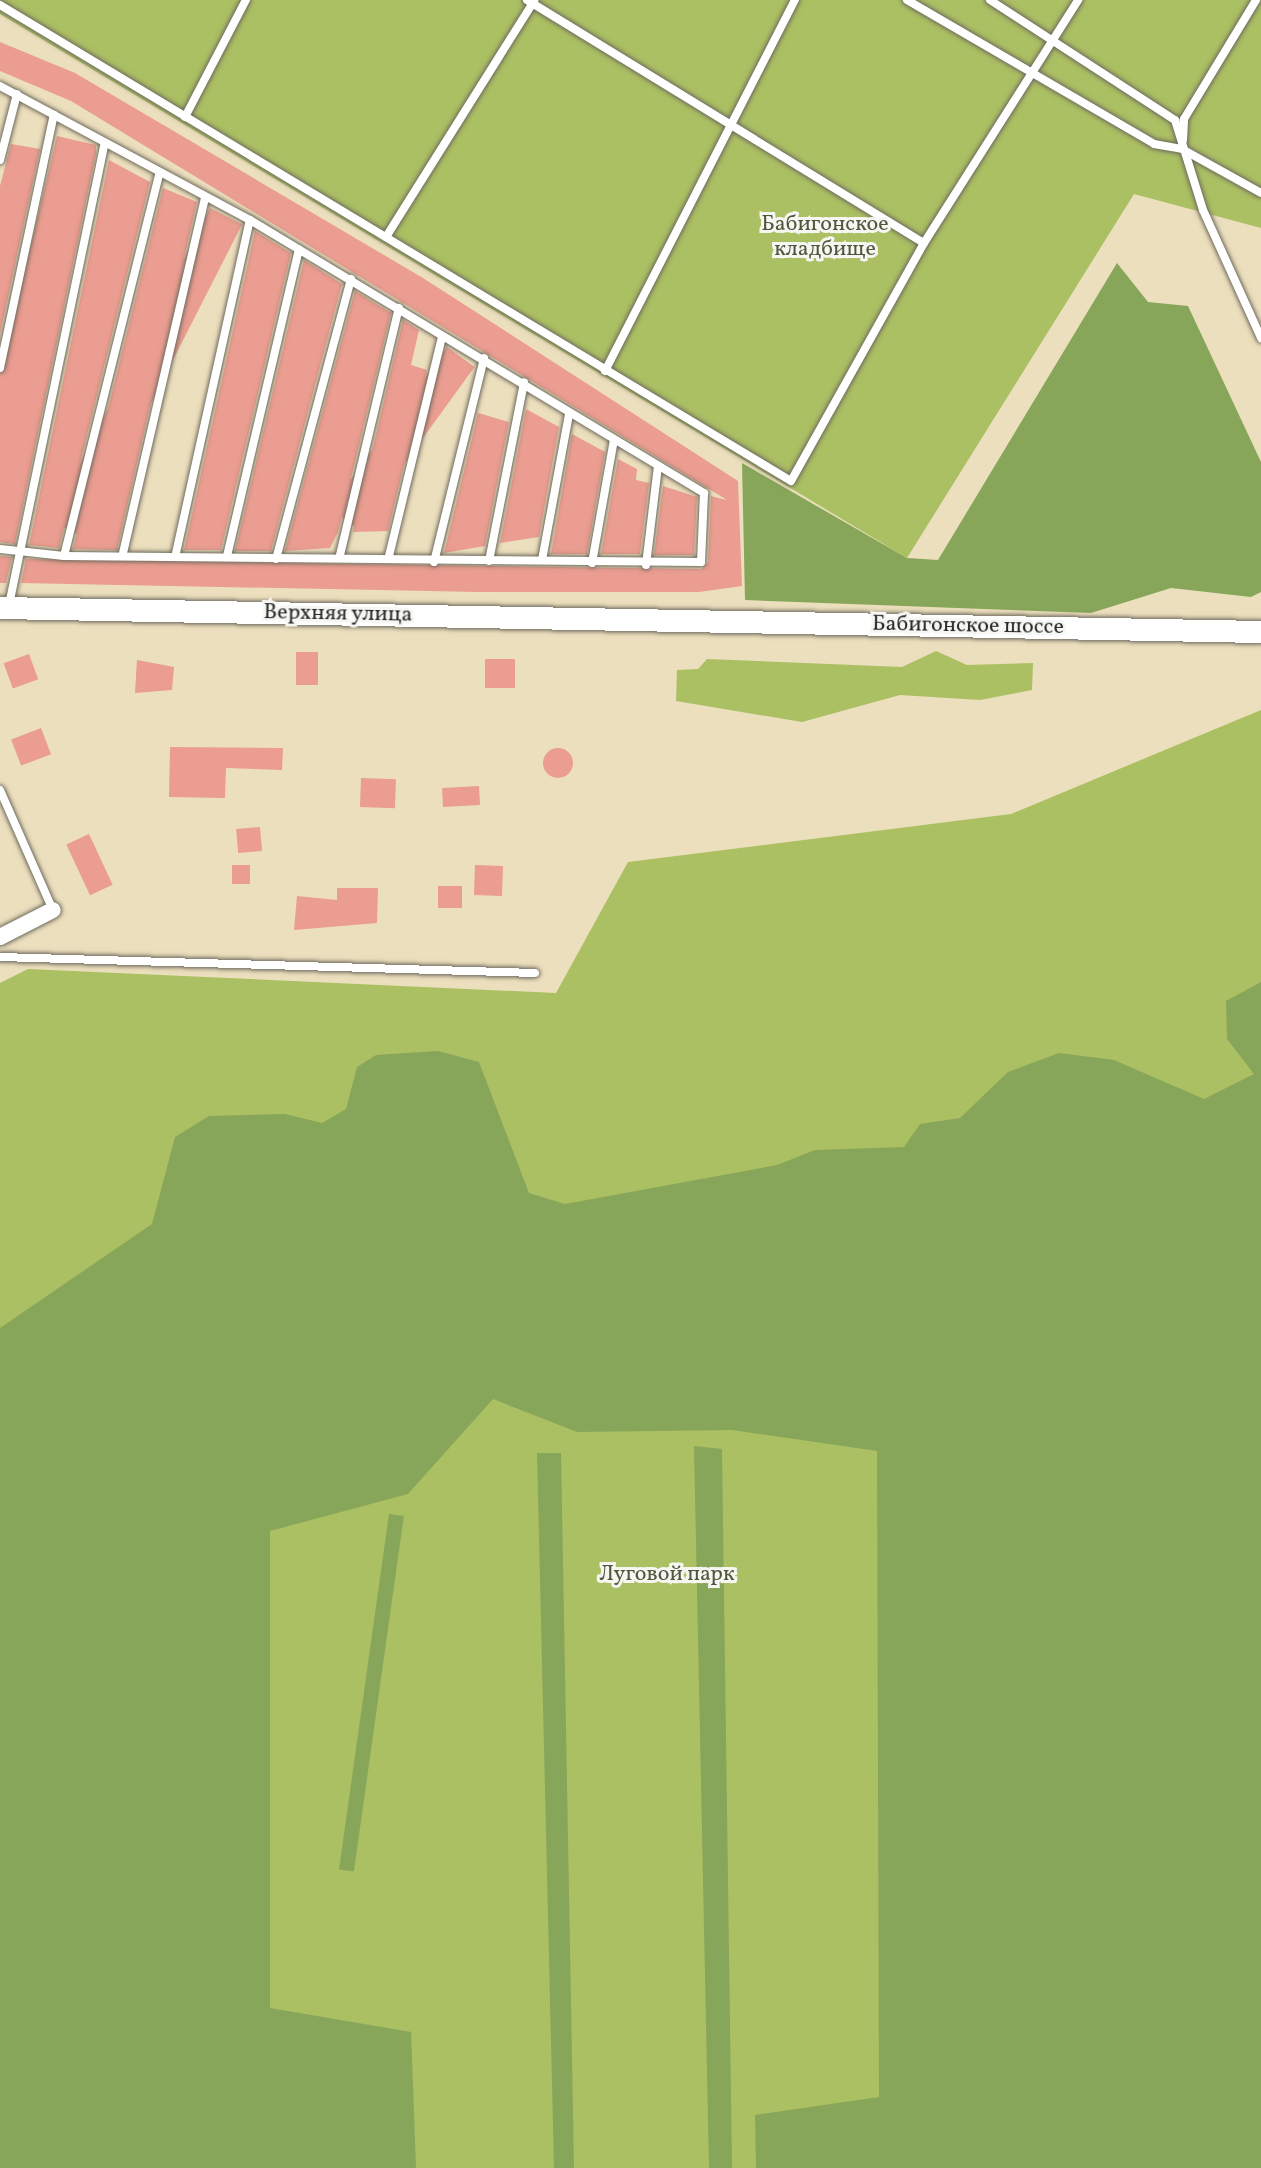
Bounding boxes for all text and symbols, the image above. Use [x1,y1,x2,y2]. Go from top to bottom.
park label: Бабигонское кладбище [761,211,889,262]
street label: Верхняя улица [263,599,413,629]
street label: Бабигонское шоссе [872,611,1064,641]
park label: Луговой парк [599,1562,735,1588]

